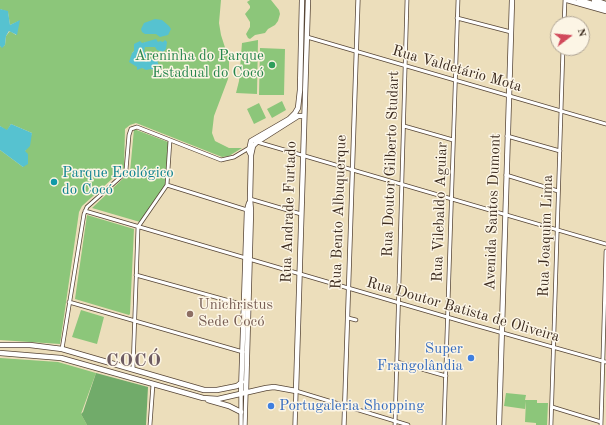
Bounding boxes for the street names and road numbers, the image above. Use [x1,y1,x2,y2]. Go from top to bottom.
street label: Rua Valdetário Mota [390,42,524,96]
street label: Rua Doutor Gilberto Studart [379,71,403,257]
street label: Avenida Santos Dumont [481,133,505,291]
street label: Rua Bento Albuquerque [327,134,351,290]
street label: Rua Andrade Furtado [278,140,300,284]
street label: Rua Vilebaldo Aguiar [429,142,451,282]
street label: Rua Joaquim Lima [535,175,557,297]
street label: Rua Doutor Batista de Oliveira [364,274,562,346]

